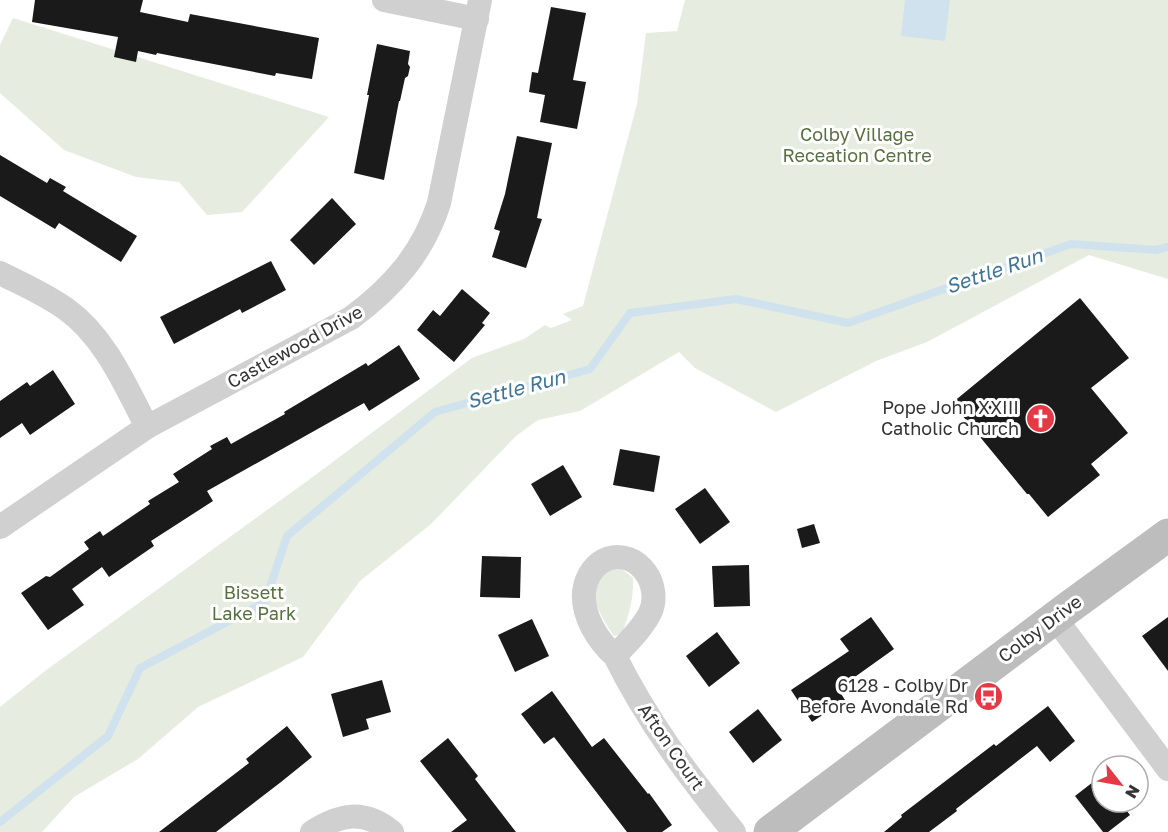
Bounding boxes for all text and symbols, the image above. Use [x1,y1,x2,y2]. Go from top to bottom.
park label: Colby Village Receation Centre [782,123,932,166]
water label: Settle Run [942,242,1046,298]
street label: Castlewood Drive [223,300,366,392]
water label: Settle Run [464,363,568,413]
place label: Pope John XXIII Catholic Church [881,396,1019,439]
church icon: Pope John XXIII Catholic Church [1024,402,1056,434]
park label: Bissett Lake Park [212,581,296,624]
street label: Colby Drive [993,590,1085,667]
place label: 6128 - Colby Dr Before Avondale Rd [799,674,968,717]
bus stop icon: 6128 - Colby Dr Before Avondale Rd [973,680,1005,712]
street label: Afton Court [634,699,710,794]
north arrow [1090,754,1150,814]
text: N [1121,781,1145,802]

